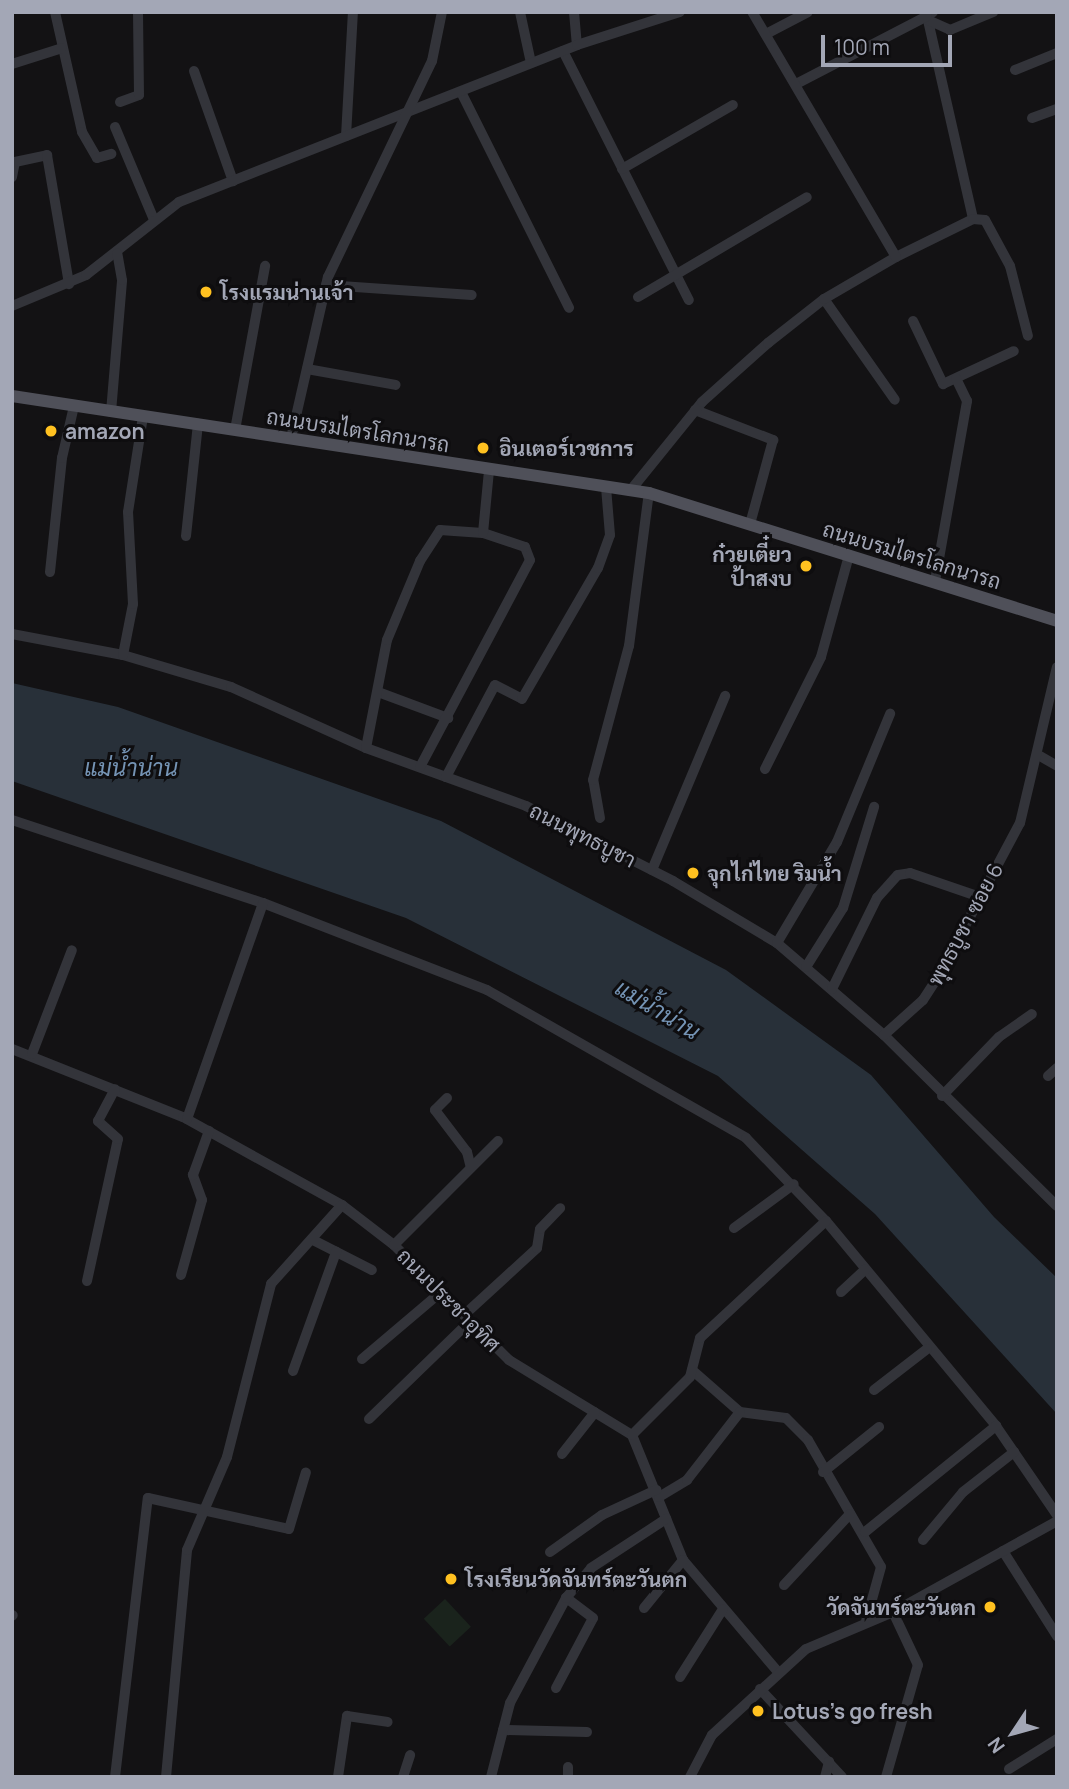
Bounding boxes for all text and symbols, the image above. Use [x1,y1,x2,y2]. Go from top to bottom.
scale bar [824,21,955,65]
text: 100 m [834,33,890,61]
place label: โรงแรมน่านเจ้า [220,279,353,305]
marker: โรงแรมน่านเจ้า [198,284,214,300]
street label: ถนนบรมไตรโลกนารถ [265,403,451,457]
place label: amazon [65,418,145,444]
marker: amazon [43,423,59,439]
place label: อินเตอร์เวชการ [499,435,634,461]
marker: อินเตอร์เวชการ [473,438,493,458]
street label: ถนนบรมไตรโลกนารถ [820,516,1004,594]
place label: ก๋วยเตี๋ยว ป้าสงบ [712,541,792,591]
marker: ก๋วยเตี๋ยว ป้าสงบ [798,558,814,574]
water label: แม่น้ำน่าน [84,753,178,781]
street label: ถนนพุทธบูชา [526,798,640,872]
street label: พุทธบูชา ซอย 6 [922,858,1008,990]
place label: จุกไก่ไทย ริมน้ำ [707,860,842,886]
marker: จุกไก่ไทย ริมน้ำ [685,865,701,881]
water label: แม่น้ำน่าน [611,973,705,1045]
street label: ถนนประชาอุทิศ [392,1243,506,1357]
place label: โรงเรียนวัดจันทร์ตะวันตก [465,1566,687,1592]
marker: โรงเรียนวัดจันทร์ตะวันตก [443,1571,459,1587]
place label: วัดจันทร์ตะวันตก [826,1594,976,1620]
marker: วัดจันทร์ตะวันตก [982,1599,998,1615]
place label: Lotus's go fresh [772,1698,932,1724]
north arrow [978,1698,1048,1768]
marker: Lotus's go fresh [750,1703,766,1719]
text: N [981,1732,1011,1759]

